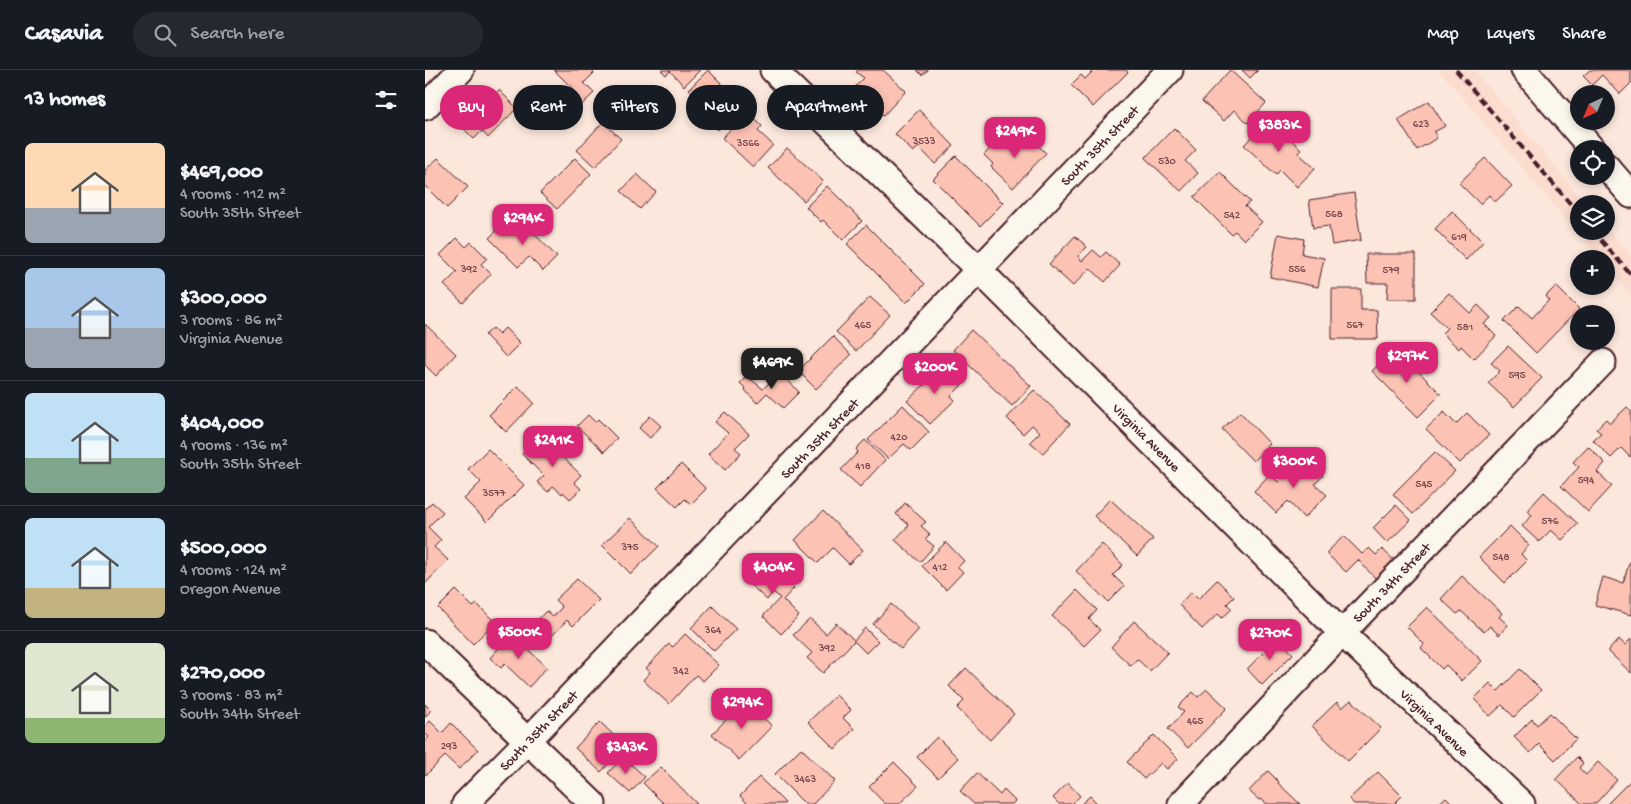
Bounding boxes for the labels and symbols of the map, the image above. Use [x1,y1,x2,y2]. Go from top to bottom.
north arrow [1570,85,1615,130]
street label: South 35th Street [1058,102,1144,191]
pin: $383K [1244,111,1314,153]
pin: $249K [980,116,1050,159]
house number: 623 [1413,119,1430,131]
house number: 3533 [912,136,936,148]
house number: 3566 [736,138,760,150]
house number: 530 [1158,156,1176,168]
pin: $294K [488,204,558,246]
house number: 568 [1325,209,1343,221]
house number: 542 [1224,210,1241,222]
house number: 619 [1451,232,1467,244]
house number: 392 [460,264,478,276]
house number: 556 [1288,264,1306,276]
house number: 579 [1382,265,1400,277]
house number: 465 [855,320,871,332]
house number: 567 [1346,320,1364,332]
house number: 581 [1457,322,1473,334]
pin: $297K [1372,342,1442,384]
pin: $469K [737,348,807,390]
pin: $200K [900,352,970,395]
house number: 595 [1508,370,1526,382]
street label: South 35th Street [778,395,864,484]
street label: Virginia Avenue [1107,400,1183,477]
pin: $241K [518,426,588,468]
house number: 420 [891,432,907,444]
pin: $300K [1259,446,1329,489]
house number: 418 [855,461,871,473]
house number: 594 [1578,475,1595,487]
house number: 545 [1416,479,1433,491]
house number: 3577 [482,488,506,500]
house number: 576 [1541,516,1559,528]
street label: South 34th Street [1350,539,1436,627]
house number: 375 [620,542,639,554]
pin: $404K [738,552,808,595]
house number: 548 [1492,552,1510,564]
house number: 412 [932,562,948,574]
pin: $500K [484,618,554,660]
pin: $270K [1235,618,1305,661]
house number: 364 [704,625,722,637]
house number: 392 [818,643,836,655]
house number: 342 [672,666,690,678]
street label: Virginia Avenue [1394,686,1472,762]
street label: South 35th Street [497,687,583,776]
pin: $294K [707,688,777,730]
house number: 465 [1187,716,1203,728]
pin: $343K [591,732,661,775]
house number: 293 [441,741,458,753]
house number: 3463 [793,774,816,786]

